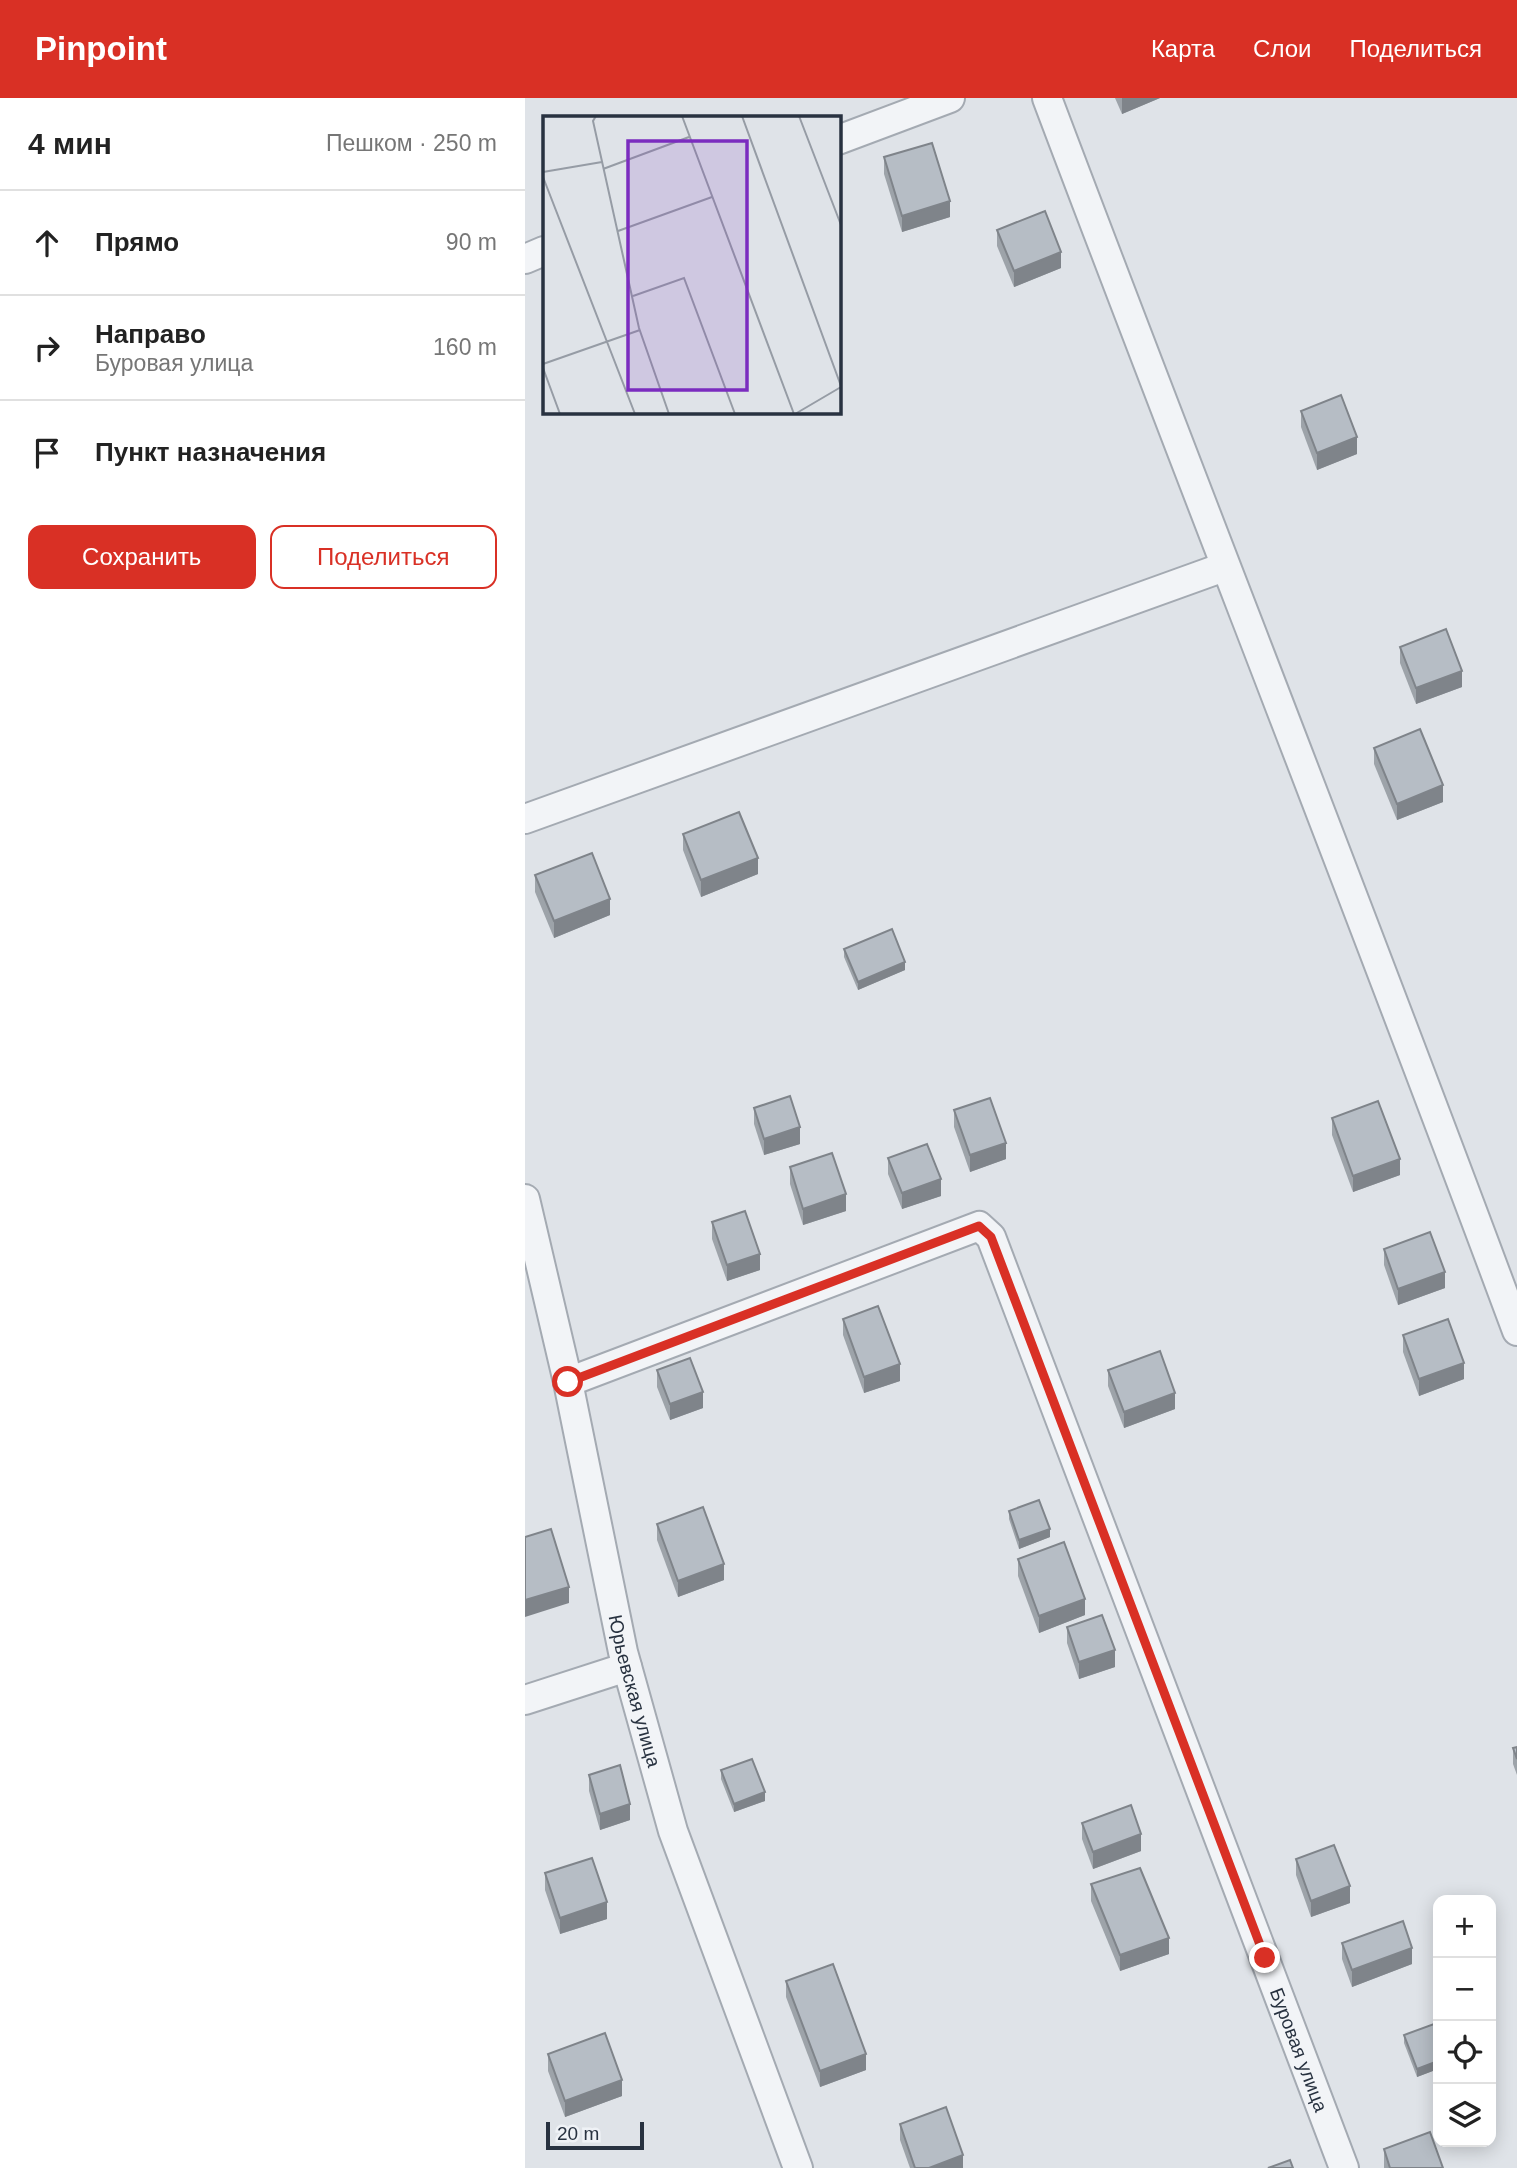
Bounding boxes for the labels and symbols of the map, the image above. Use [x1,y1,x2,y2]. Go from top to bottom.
inset map [543,116,840,413]
route start [552,1366,583,1397]
street label: Юрьевская улица [605,1613,665,1770]
route end [1249,1942,1280,1973]
street label: Буровая улица [1266,1985,1332,2115]
scale bar [546,2119,644,2151]

